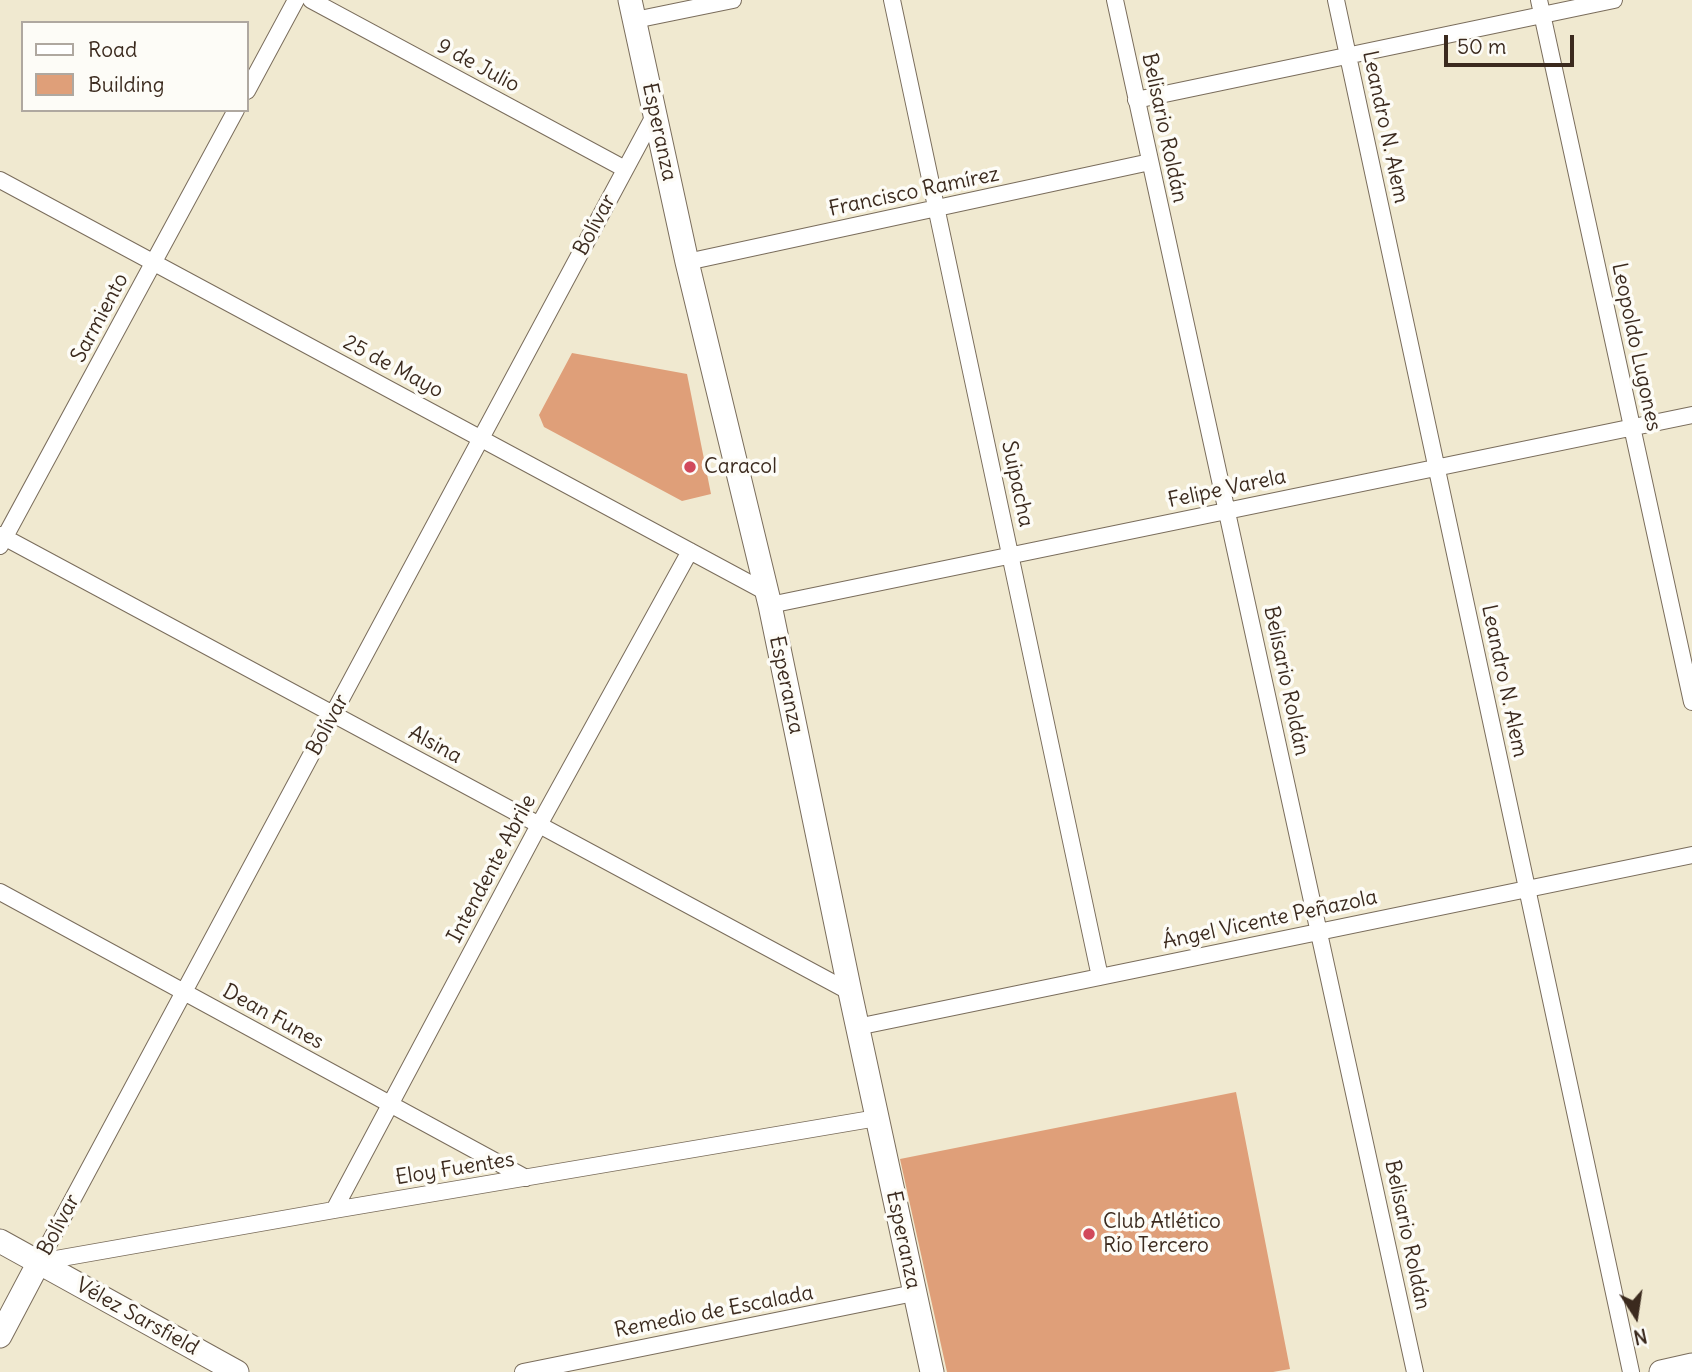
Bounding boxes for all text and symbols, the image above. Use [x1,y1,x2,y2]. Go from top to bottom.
legend [21,21,248,112]
scale bar [1447,21,1576,65]
text: 50 m [1457,33,1506,60]
street label: 9 de Julio [432,34,524,98]
text: Road [88,36,137,63]
street label: Leandro N. Alem [1357,48,1413,206]
street label: Belisario Roldán [1136,51,1192,205]
text: Building [88,71,164,98]
street label: Esperanza [636,81,682,183]
street label: Francisco Ramírez [827,162,1001,222]
street label: Bolívar [568,190,622,260]
street label: Leopoldo Lugones [1606,261,1666,433]
street label: Sarmiento [66,269,134,367]
street label: 25 de Mayo [339,330,447,404]
street label: Suipacha [996,439,1038,529]
place label: Caracol [704,454,777,480]
marker: Caracol [682,459,698,475]
street label: Felipe Varela [1166,464,1288,514]
street label: Leandro N. Alem [1476,602,1532,760]
street label: Belisario Roldán [1258,604,1314,758]
street label: Esperanza [763,634,809,736]
street label: Bolívar [301,690,355,760]
street label: Alsina [404,721,466,769]
street label: Intendente Abrile [442,791,542,947]
street label: Ángel Vicente Peñazola [1160,885,1380,955]
street label: Dean Funes [218,979,328,1055]
street label: Eloy Fuentes [394,1147,516,1191]
street label: Belisario Roldán [1379,1158,1435,1312]
street label: Esperanza [880,1189,926,1291]
street label: Bolívar [32,1190,86,1260]
place label: Club Atlético Río Tercero [1103,1209,1221,1259]
marker: Club Atlético Río Tercero [1081,1226,1097,1242]
street label: Vélez Sarsfield [71,1273,203,1361]
street label: Remedio de Escalada [613,1280,815,1344]
north arrow [1601,1281,1671,1351]
text: N [1631,1323,1649,1350]

